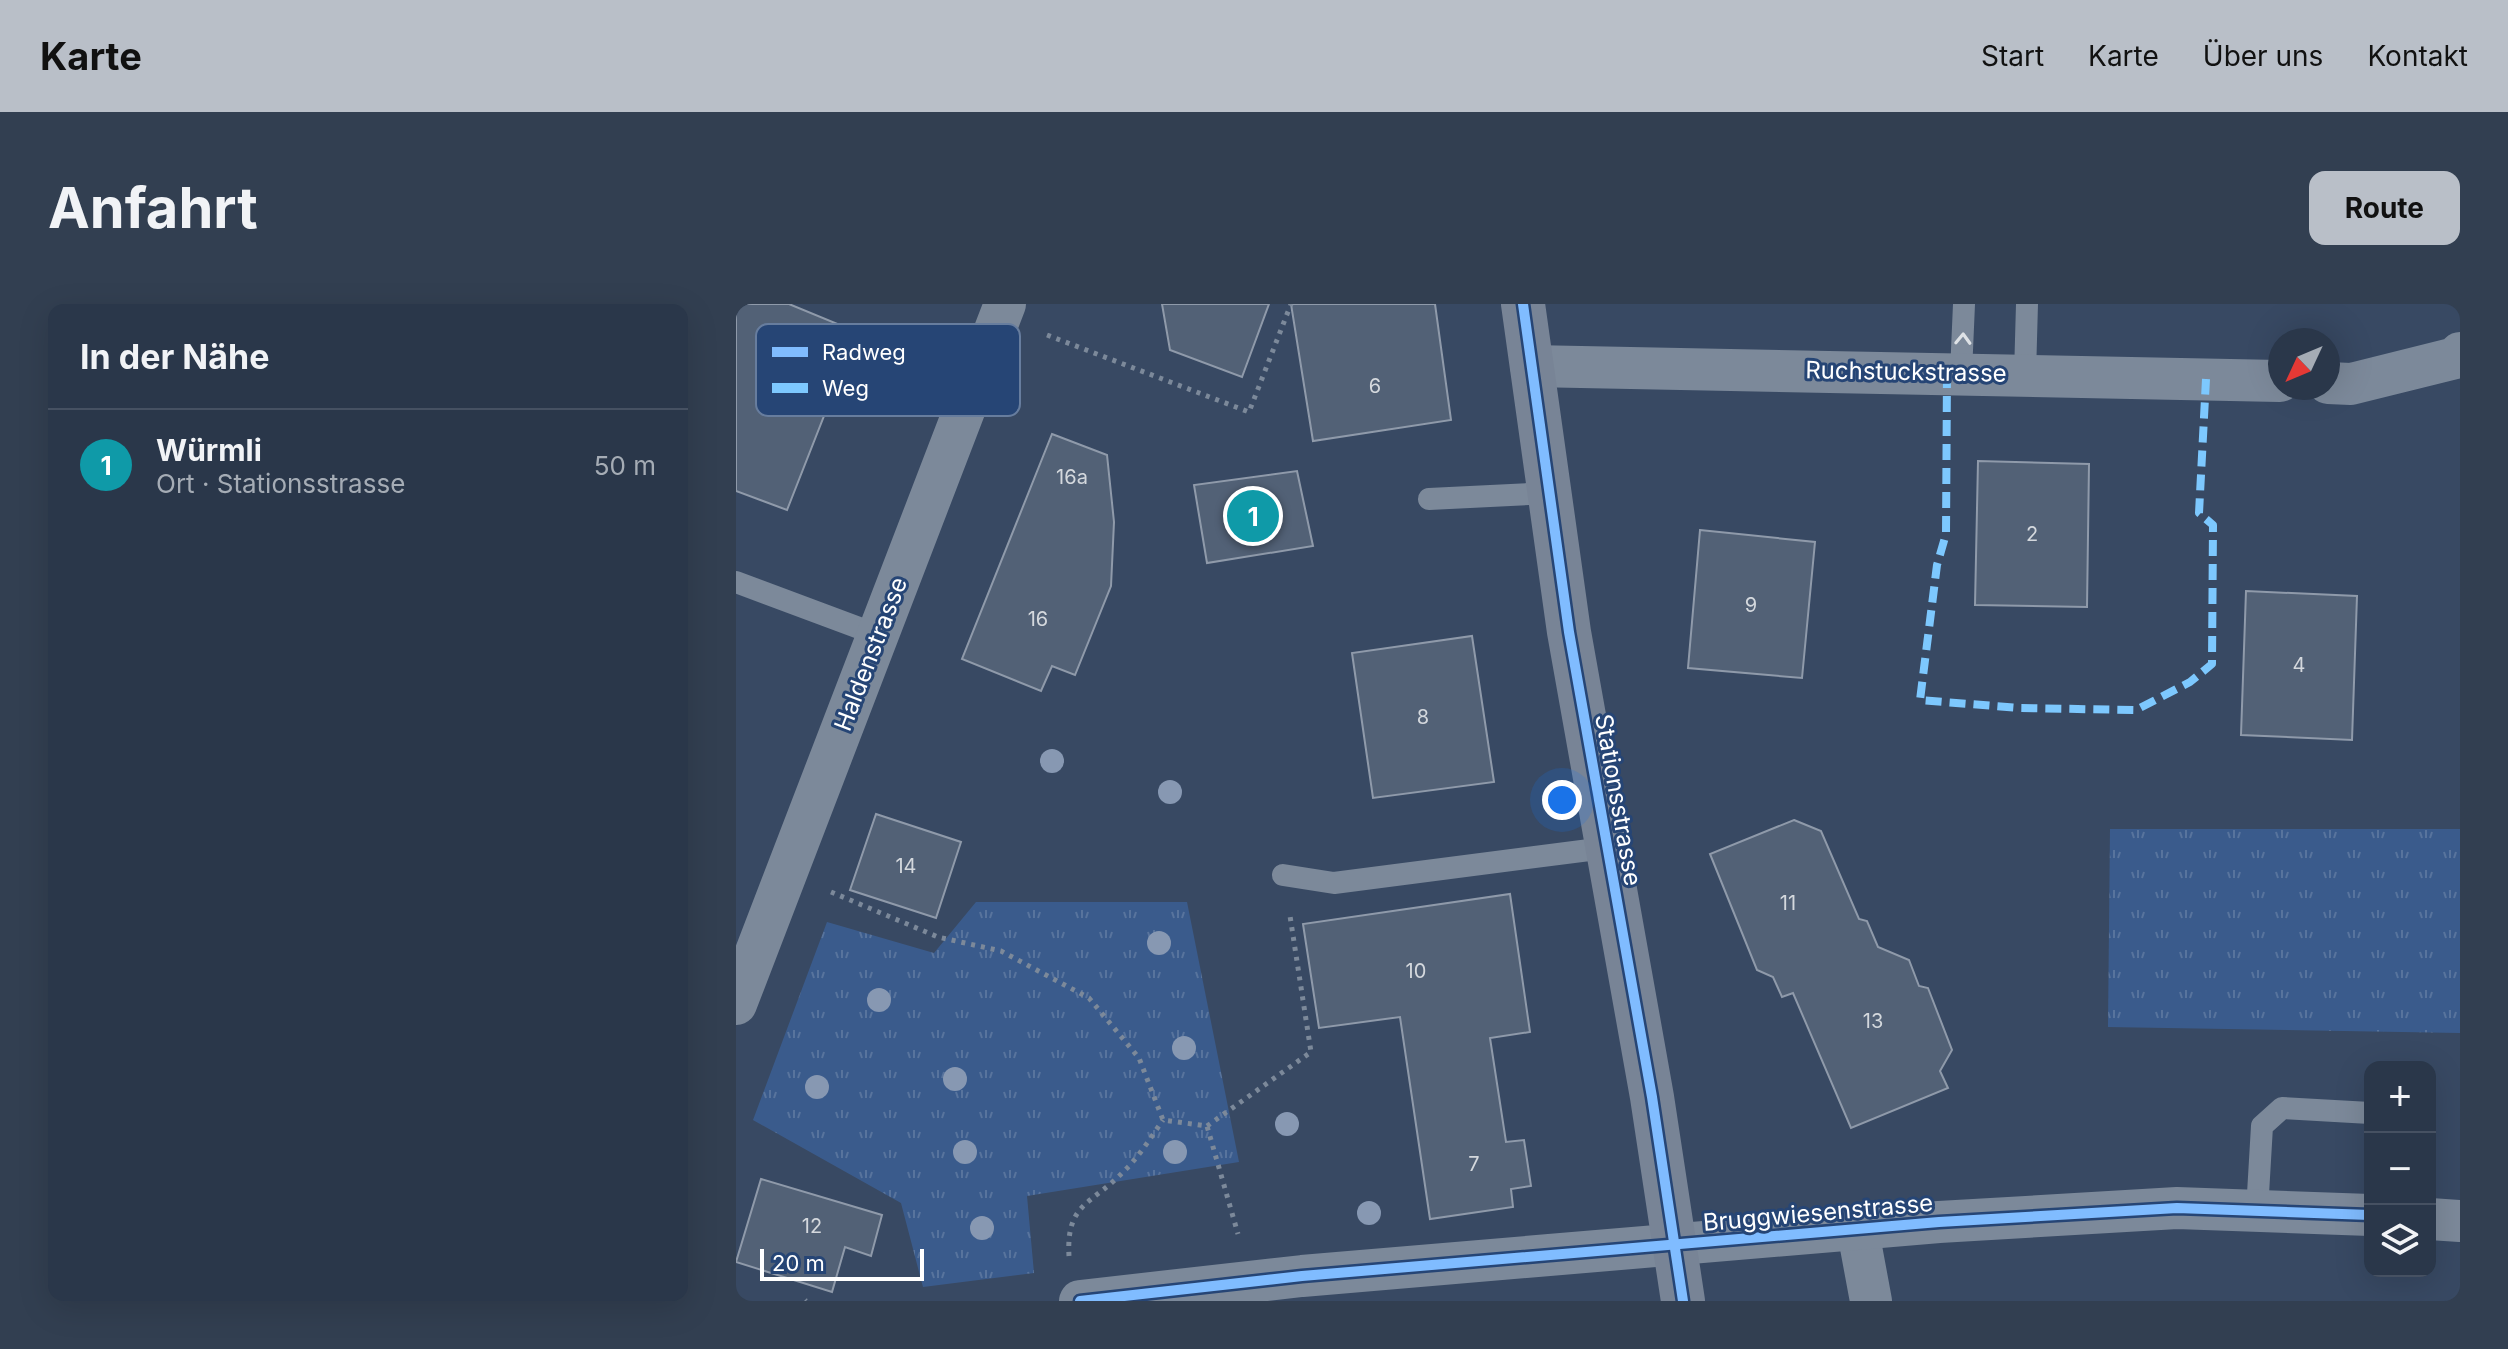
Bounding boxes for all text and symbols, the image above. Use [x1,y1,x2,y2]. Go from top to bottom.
text: Karte [40,33,142,79]
text: Start [1981,39,2044,73]
text: Karte [2088,39,2159,73]
text: Über uns [2203,39,2323,73]
text: Kontakt [2367,39,2468,73]
button: Route [2309,171,2460,245]
text: Anfahrt [48,174,258,242]
legend [756,324,1020,416]
north arrow [2268,328,2340,400]
one-way arrow [1954,332,1971,344]
text: In der Nähe [80,336,269,377]
text: Radweg [822,339,906,365]
street label: Ruchstuckstrasse [1805,355,2007,388]
house number: 6 [1369,374,1381,398]
text: Weg [822,375,869,401]
text: Würmli [156,432,262,468]
text: 1 [100,450,112,481]
text: 50 m [594,450,656,481]
house number: 16a [1056,465,1088,489]
text: Ort · Stationsstrasse [156,468,405,499]
pin: 1 [1227,486,1279,546]
house number: 2 [2026,522,2038,546]
street label: Haldenstrasse [828,573,913,735]
house number: 9 [1745,593,1757,617]
house number: 16 [1028,607,1048,631]
house number: 4 [2293,653,2305,677]
house number: 8 [1417,705,1429,729]
street label: Stationsstrasse [1589,712,1648,888]
your location [1542,780,1582,820]
house number: 14 [895,854,917,878]
house number: 11 [1780,891,1796,915]
house number: 10 [1406,959,1426,983]
house number: 13 [1863,1009,1883,1033]
map controls [2364,1061,2436,1277]
button: + [2364,1061,2436,1133]
button: − [2364,1133,2436,1205]
house number: 7 [1468,1152,1480,1176]
street label: Bruggwiesenstrasse [1702,1188,1934,1237]
button: layers [2364,1205,2436,1277]
house number: 12 [802,1214,822,1238]
scale bar [760,1245,924,1281]
text: 20 m [772,1250,825,1276]

